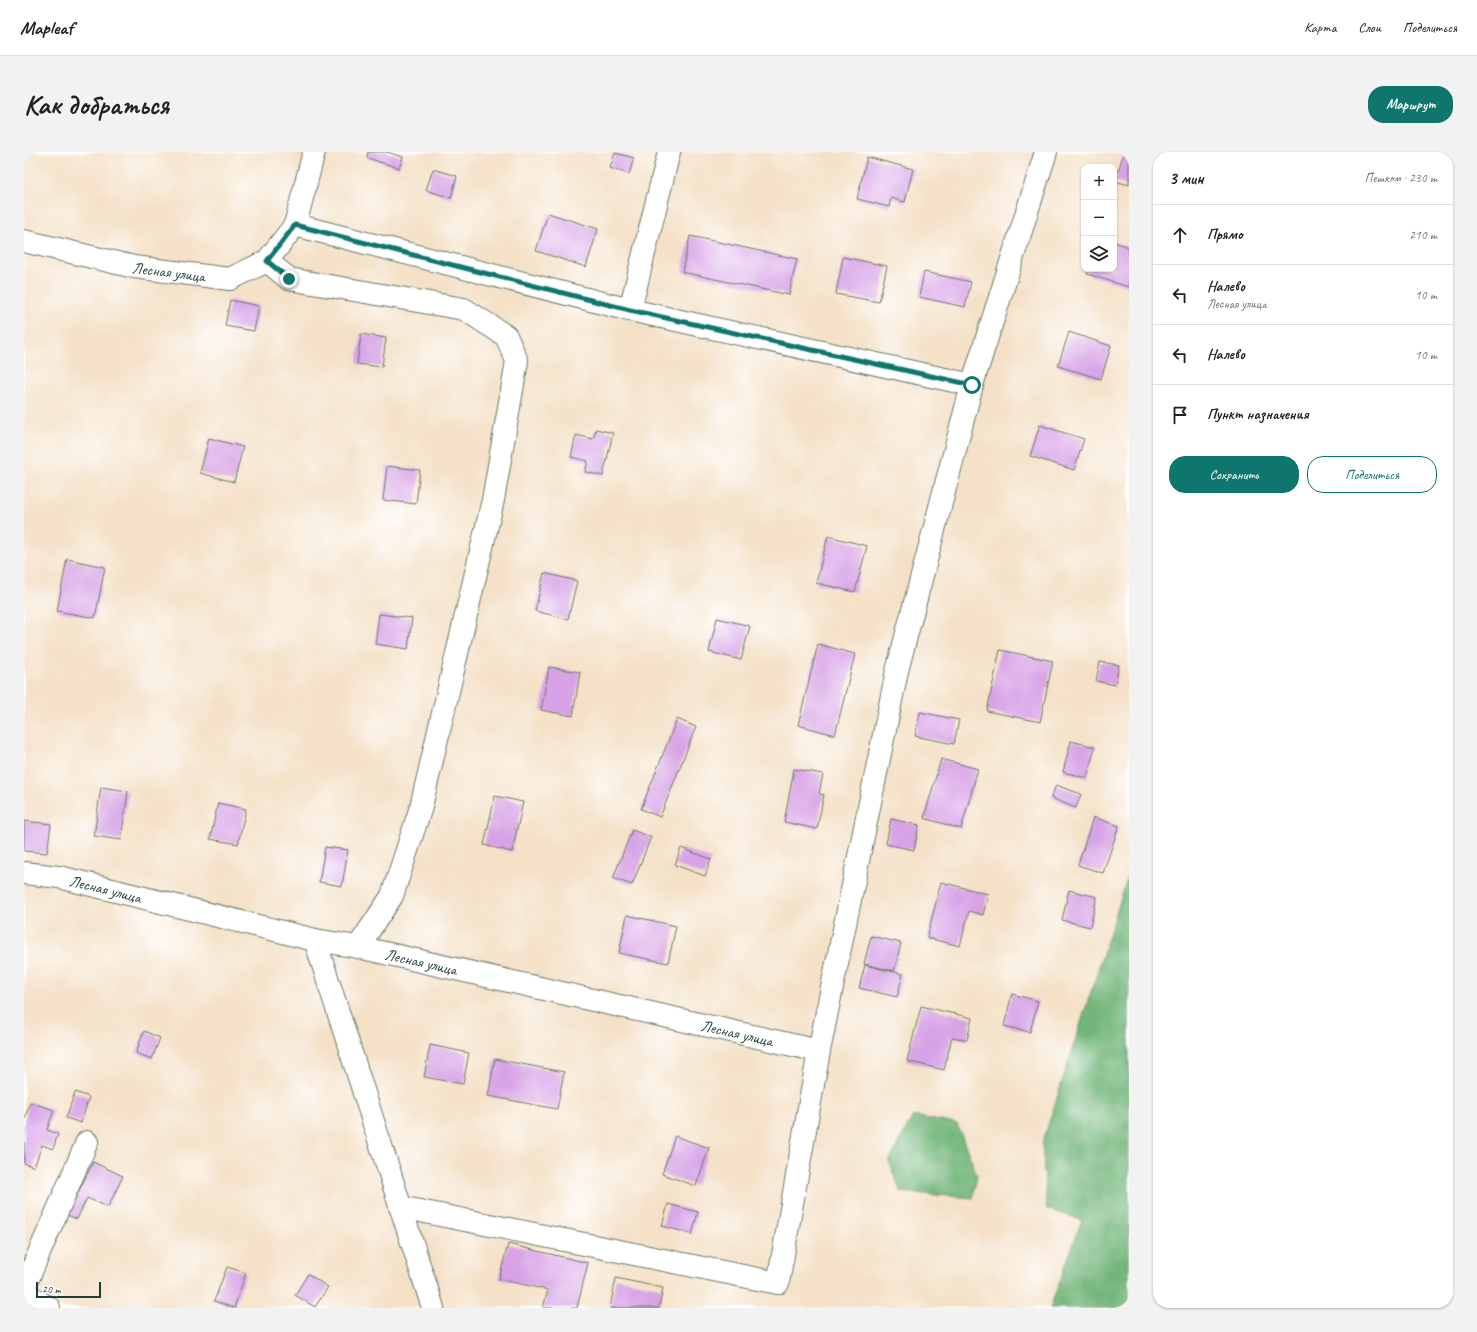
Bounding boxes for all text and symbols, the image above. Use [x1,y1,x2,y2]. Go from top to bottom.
text: Mapleaf [20,16,73,40]
text: Карта [1304,19,1336,36]
text: Слои [1358,19,1381,36]
text: Поделиться [1403,19,1457,36]
button: Маршрут [1368,86,1453,123]
text: Как добраться [24,87,169,122]
map controls [1081,164,1117,272]
button: + [1081,164,1117,200]
text: 3 мин [1169,168,1204,189]
text: Пешком · 230 m [1364,170,1437,186]
button: − [1081,200,1117,236]
icon: ahead [1169,224,1191,246]
text: Прямо [1207,225,1243,244]
text: 210 m [1409,227,1437,243]
button: layers [1081,236,1117,272]
street label: Лесная улица [131,258,208,287]
route end [280,270,298,288]
text: Налево [1207,277,1245,296]
icon: left [1169,284,1191,306]
text: 10 m [1415,287,1437,303]
text: Лесная улица [1207,296,1266,312]
icon: left [1169,344,1191,366]
text: Налево [1207,345,1245,364]
text: 10 m [1415,347,1437,363]
route start [963,376,981,394]
icon: arrive [1169,404,1191,426]
text: Пункт назначения [1207,405,1309,424]
button: Сохранить [1169,456,1299,493]
button: Поделиться [1307,456,1437,493]
street label: Лесная улица [67,871,144,908]
street label: Лесная улица [383,944,460,980]
street label: Лесная улица [699,1016,776,1052]
scale bar [36,1280,101,1299]
text: 20 m [42,1282,61,1296]

